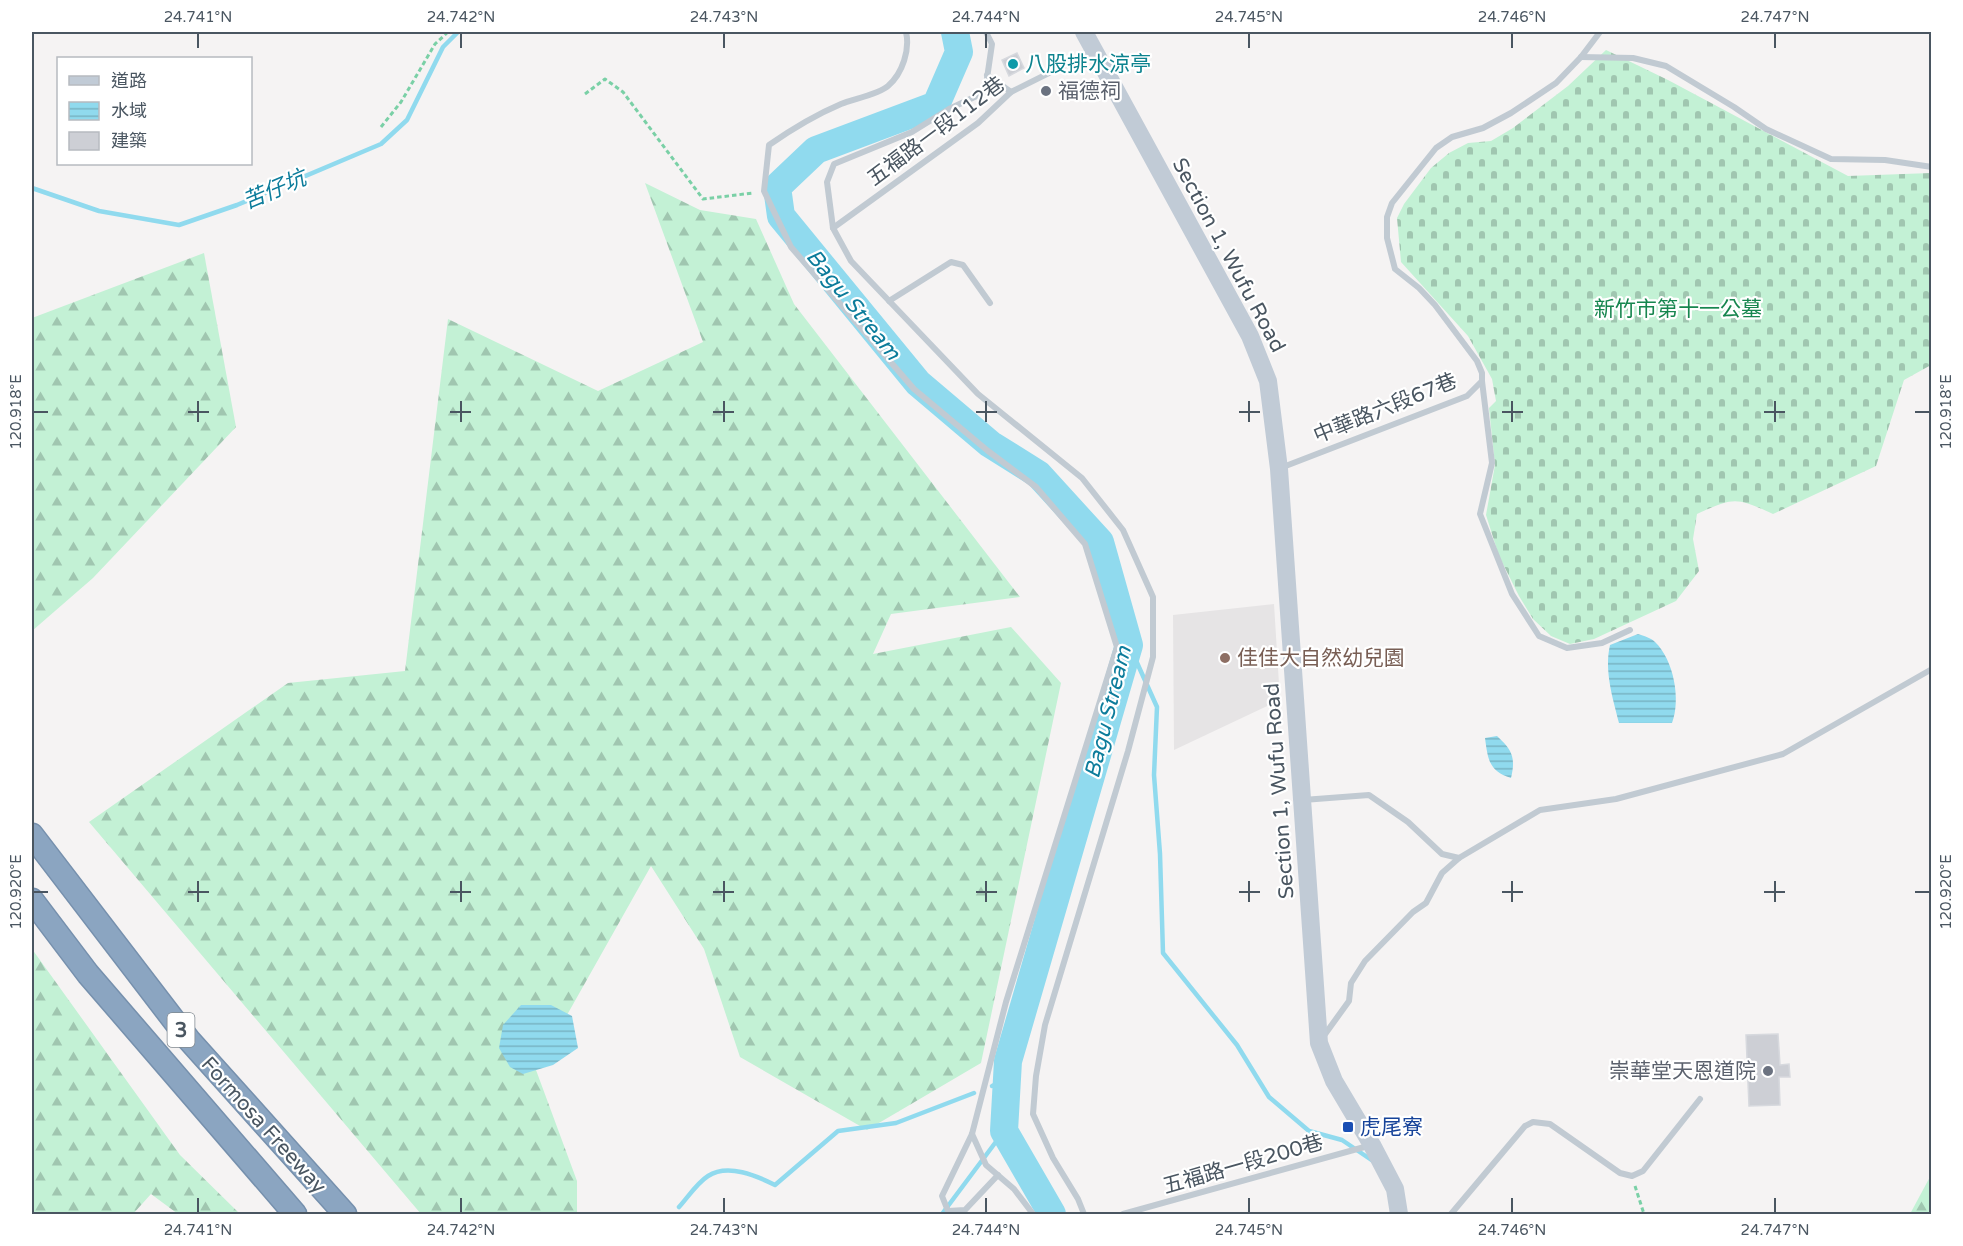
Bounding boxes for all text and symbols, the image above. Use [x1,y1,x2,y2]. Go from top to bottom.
text: 24.741°N [164,8,232,26]
text: 24.742°N [427,8,495,26]
text: 24.743°N [690,8,758,26]
text: 24.744°N [952,8,1020,26]
text: 24.745°N [1215,8,1283,26]
text: 24.746°N [1478,8,1546,26]
text: 24.747°N [1741,8,1809,26]
place label: 八股排水涼亭 [1025,52,1151,77]
legend [57,57,252,165]
marker: 八股排水涼亭 [1006,57,1020,71]
text: 道路 [111,70,147,92]
street label: 五福路一段112巷 [863,72,1010,191]
place label: 福德祠 [1058,79,1121,104]
marker: 福德祠 [1039,84,1053,98]
text: 水域 [111,100,147,122]
text: 建築 [111,130,147,152]
street label: Section 1, Wufu Road [1167,154,1290,357]
water label: 苦仔坑 [239,164,313,215]
water label: Bagu Stream [801,244,906,366]
park label: 新竹市第十一公墓 [1594,297,1762,322]
street label: 中華路六段67巷 [1310,368,1461,449]
text: 120.918°E [7,374,25,450]
text: 120.918°E [1937,374,1955,450]
water label: Bagu Stream [1079,643,1137,781]
place label: 佳佳大自然幼兒園 [1237,646,1405,671]
marker: 佳佳大自然幼兒園 [1218,651,1232,665]
street label: Section 1, Wufu Road [1259,682,1300,900]
text: 120.920°E [7,854,25,930]
text: 120.920°E [1937,854,1955,930]
road number: 3 [168,1013,195,1047]
street label: Formosa Freeway [196,1052,332,1199]
place label: 崇華堂天恩道院 [1609,1059,1756,1084]
marker: 崇華堂天恩道院 [1761,1064,1775,1078]
place label: 虎尾寮 [1360,1115,1423,1140]
marker: 虎尾寮 [1341,1120,1355,1134]
street label: 五福路一段200巷 [1160,1130,1326,1199]
text: 24.741°N [164,1221,232,1239]
text: 24.742°N [427,1221,495,1239]
text: 24.743°N [690,1221,758,1239]
text: 24.744°N [952,1221,1020,1239]
text: 24.745°N [1215,1221,1283,1239]
text: 24.746°N [1478,1221,1546,1239]
text: 24.747°N [1741,1221,1809,1239]

